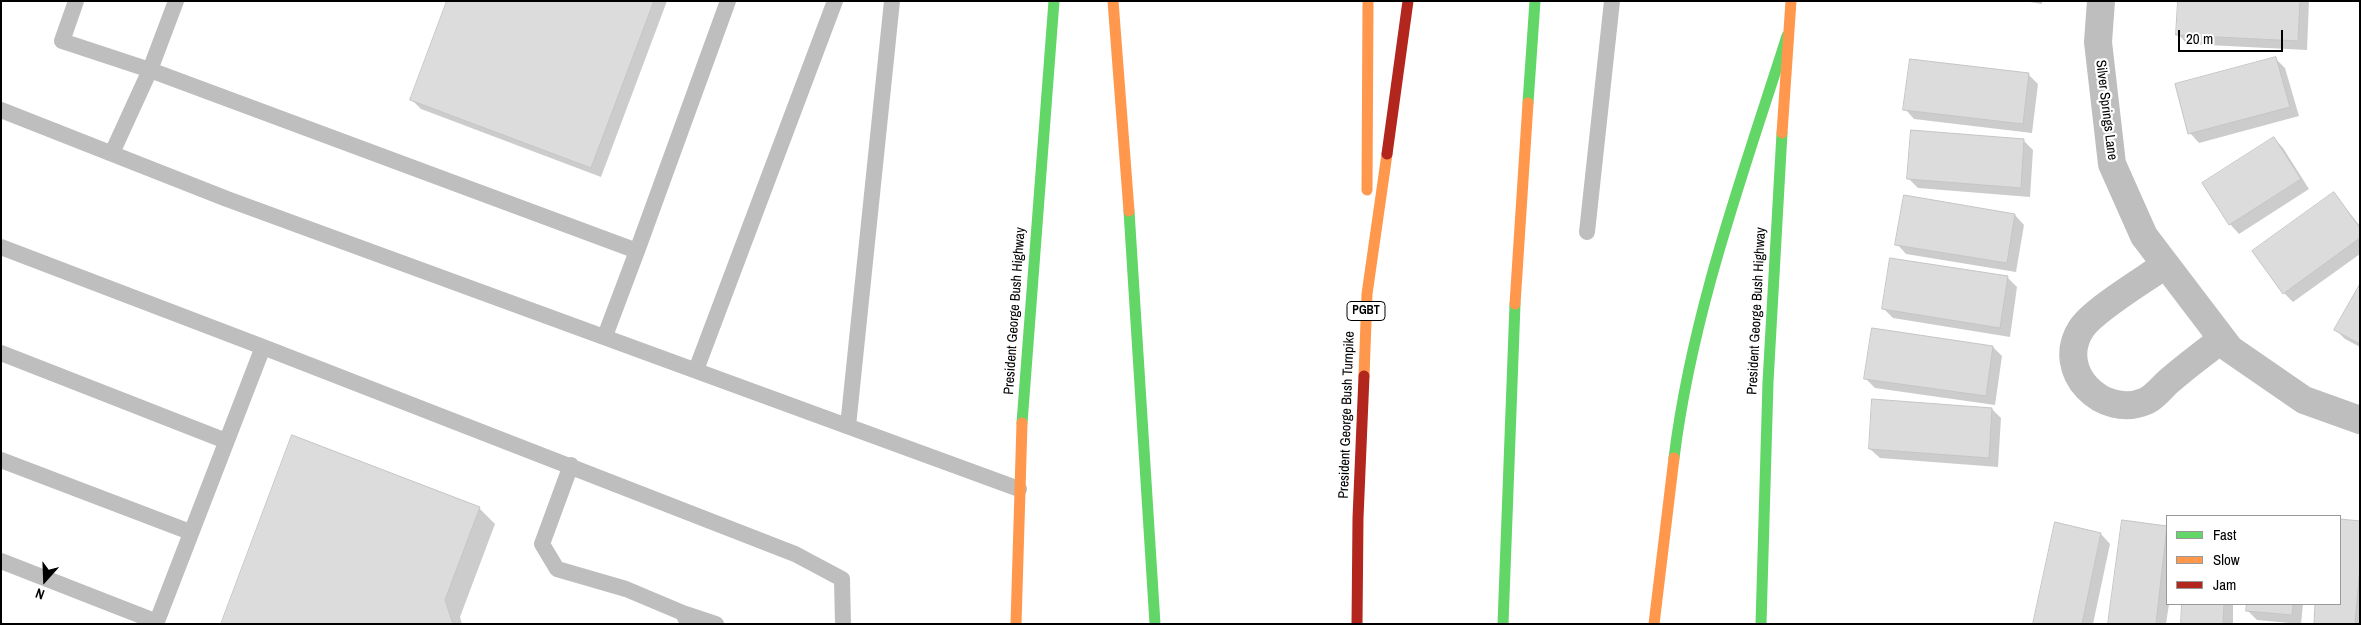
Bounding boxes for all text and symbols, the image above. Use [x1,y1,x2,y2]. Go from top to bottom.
scale bar [2181,20,2286,52]
text: 20 m [2186,28,2213,49]
street label: Silver Springs Lane [2092,59,2120,161]
street label: President George Bush Highway [1001,227,1029,395]
street label: President George Bush Highway [1744,227,1770,395]
road number: PGBT [1347,302,1385,321]
street label: President George Bush Turnpike [1336,331,1358,499]
legend [2166,515,2341,605]
text: Fast [2213,524,2236,545]
text: Slow [2213,549,2240,570]
north arrow [20,555,70,605]
text: Jam [2213,574,2236,595]
text: N [33,584,47,604]

